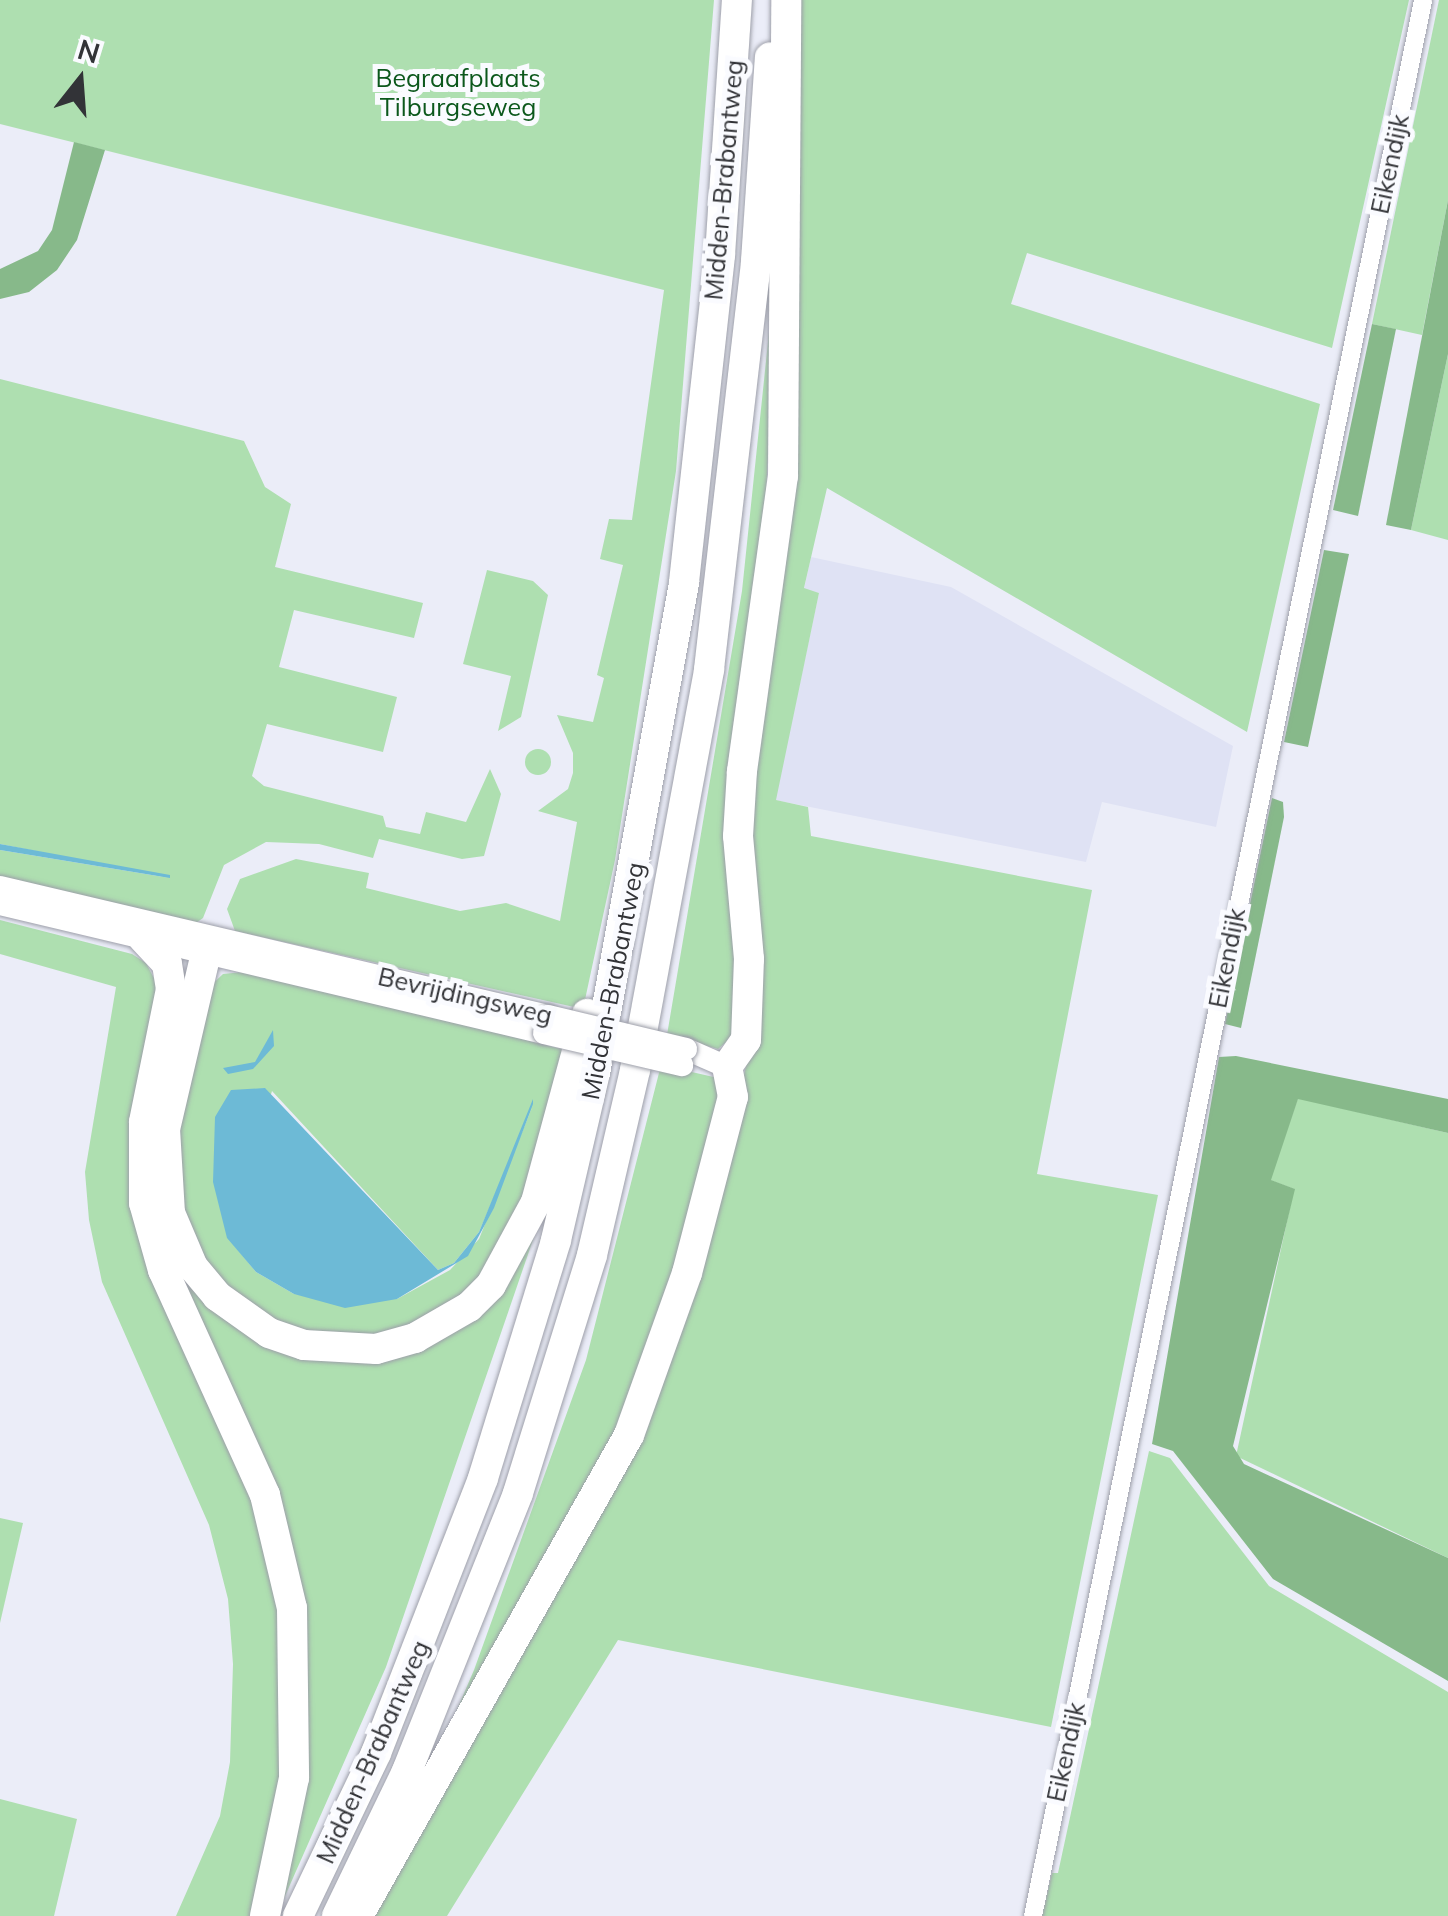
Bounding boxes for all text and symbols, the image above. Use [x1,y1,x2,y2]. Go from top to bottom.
north arrow [30,30,130,130]
text: N [74,31,104,71]
street label: Midden-Brabantweg [699,59,749,301]
park label: Begraafplaats Tilburgseweg [375,64,541,123]
street label: Eikendijk [1365,111,1415,217]
street label: Midden-Brabantweg [575,860,651,1102]
street label: Eikendijk [1203,905,1251,1011]
street label: Bevrijdingsweg [375,961,555,1031]
street label: Midden-Brabantweg [310,1636,436,1868]
street label: Eikendijk [1041,1699,1091,1805]

